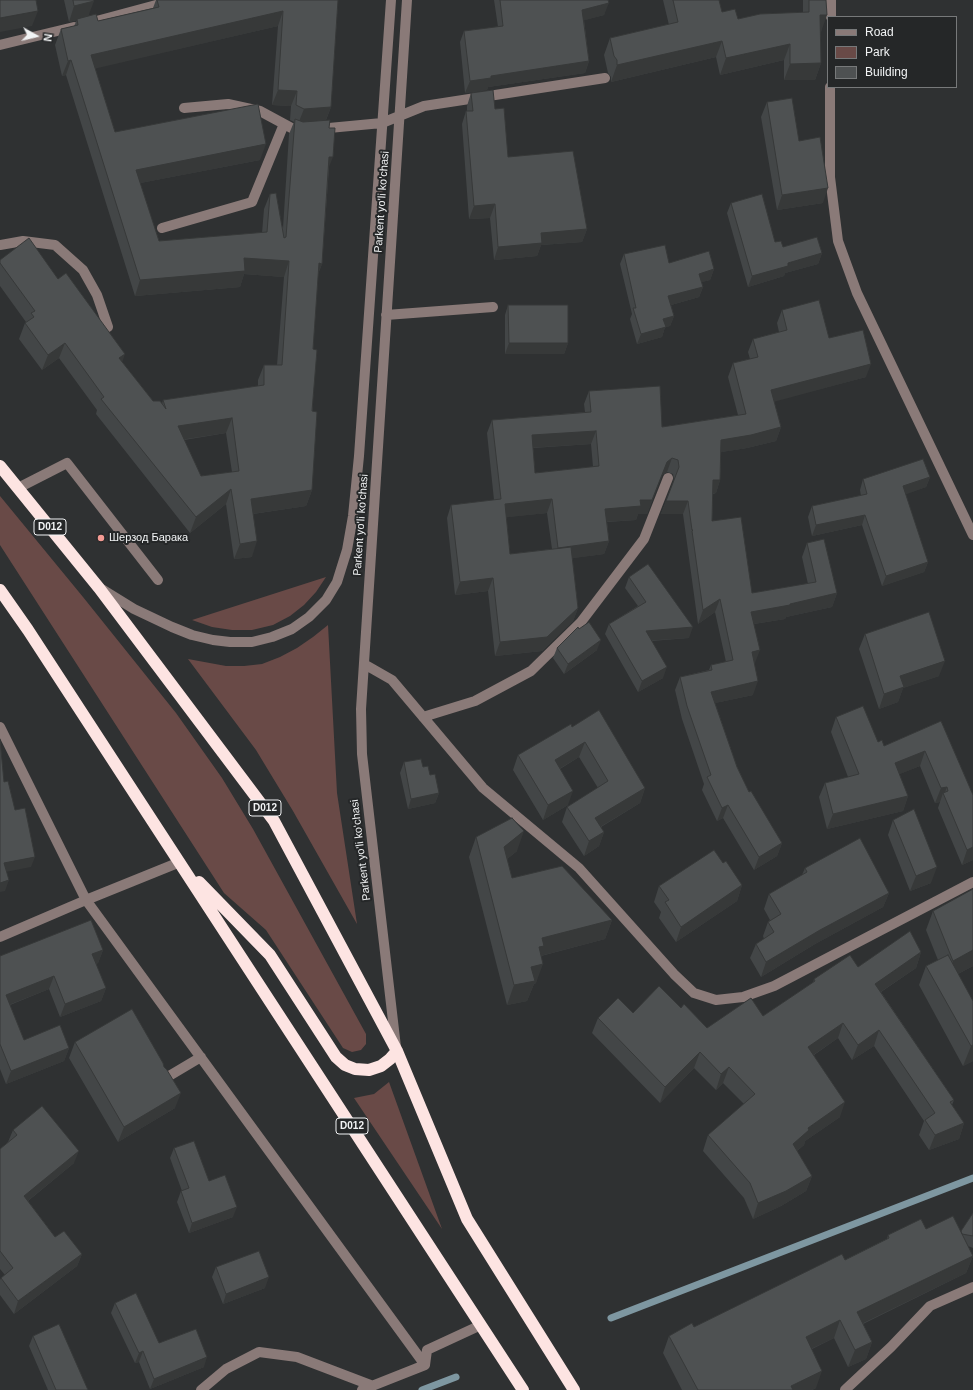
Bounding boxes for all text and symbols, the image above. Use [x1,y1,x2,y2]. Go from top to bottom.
north arrow [16,16,56,56]
legend [827,16,957,88]
text: Road [865,25,894,39]
text: N [41,33,54,42]
text: Park [865,45,890,59]
text: Building [865,65,908,79]
street label: Parkent yo'li ko'chasi [372,151,392,253]
street label: Parkent yo'li ko'chasi [351,474,371,576]
road number: D012 [34,519,66,535]
place label: Шерзод Барака [109,531,188,545]
marker: Шерзод Барака [96,533,106,543]
street label: Parkent yo'li ko'chasi [348,799,374,901]
road number: D012 [249,800,281,816]
road number: D012 [336,1118,368,1134]

